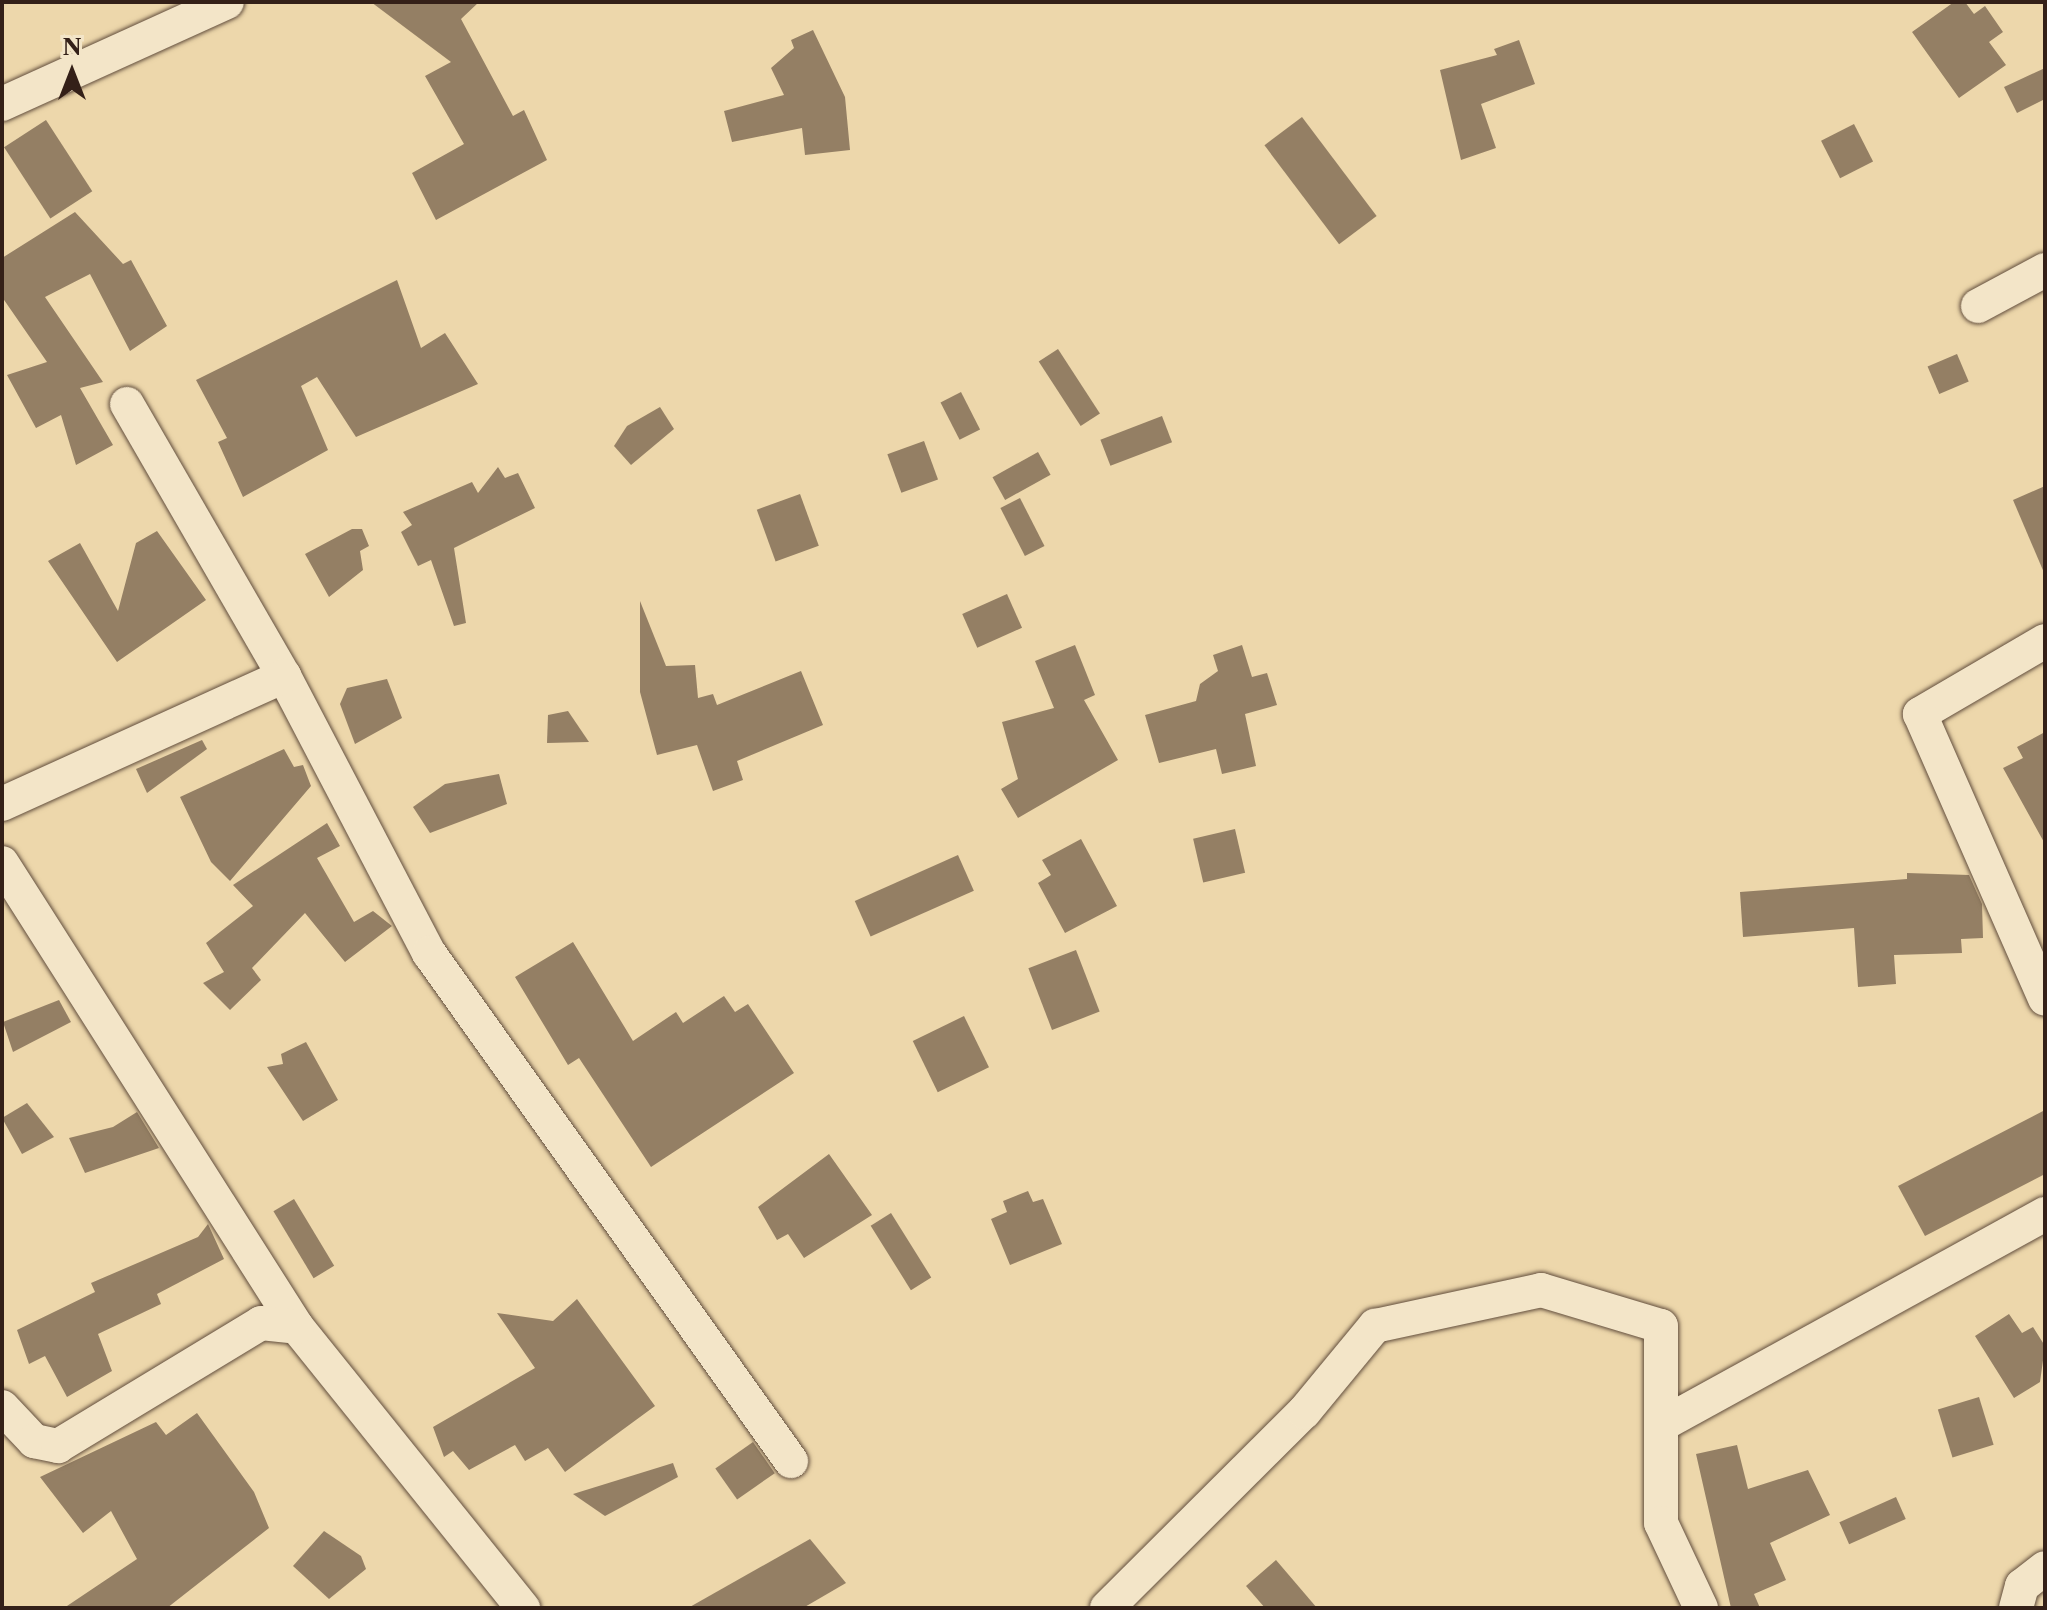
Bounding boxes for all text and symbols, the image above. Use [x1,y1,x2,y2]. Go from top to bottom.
north arrow [32,32,112,112]
text: N [62,34,82,61]

